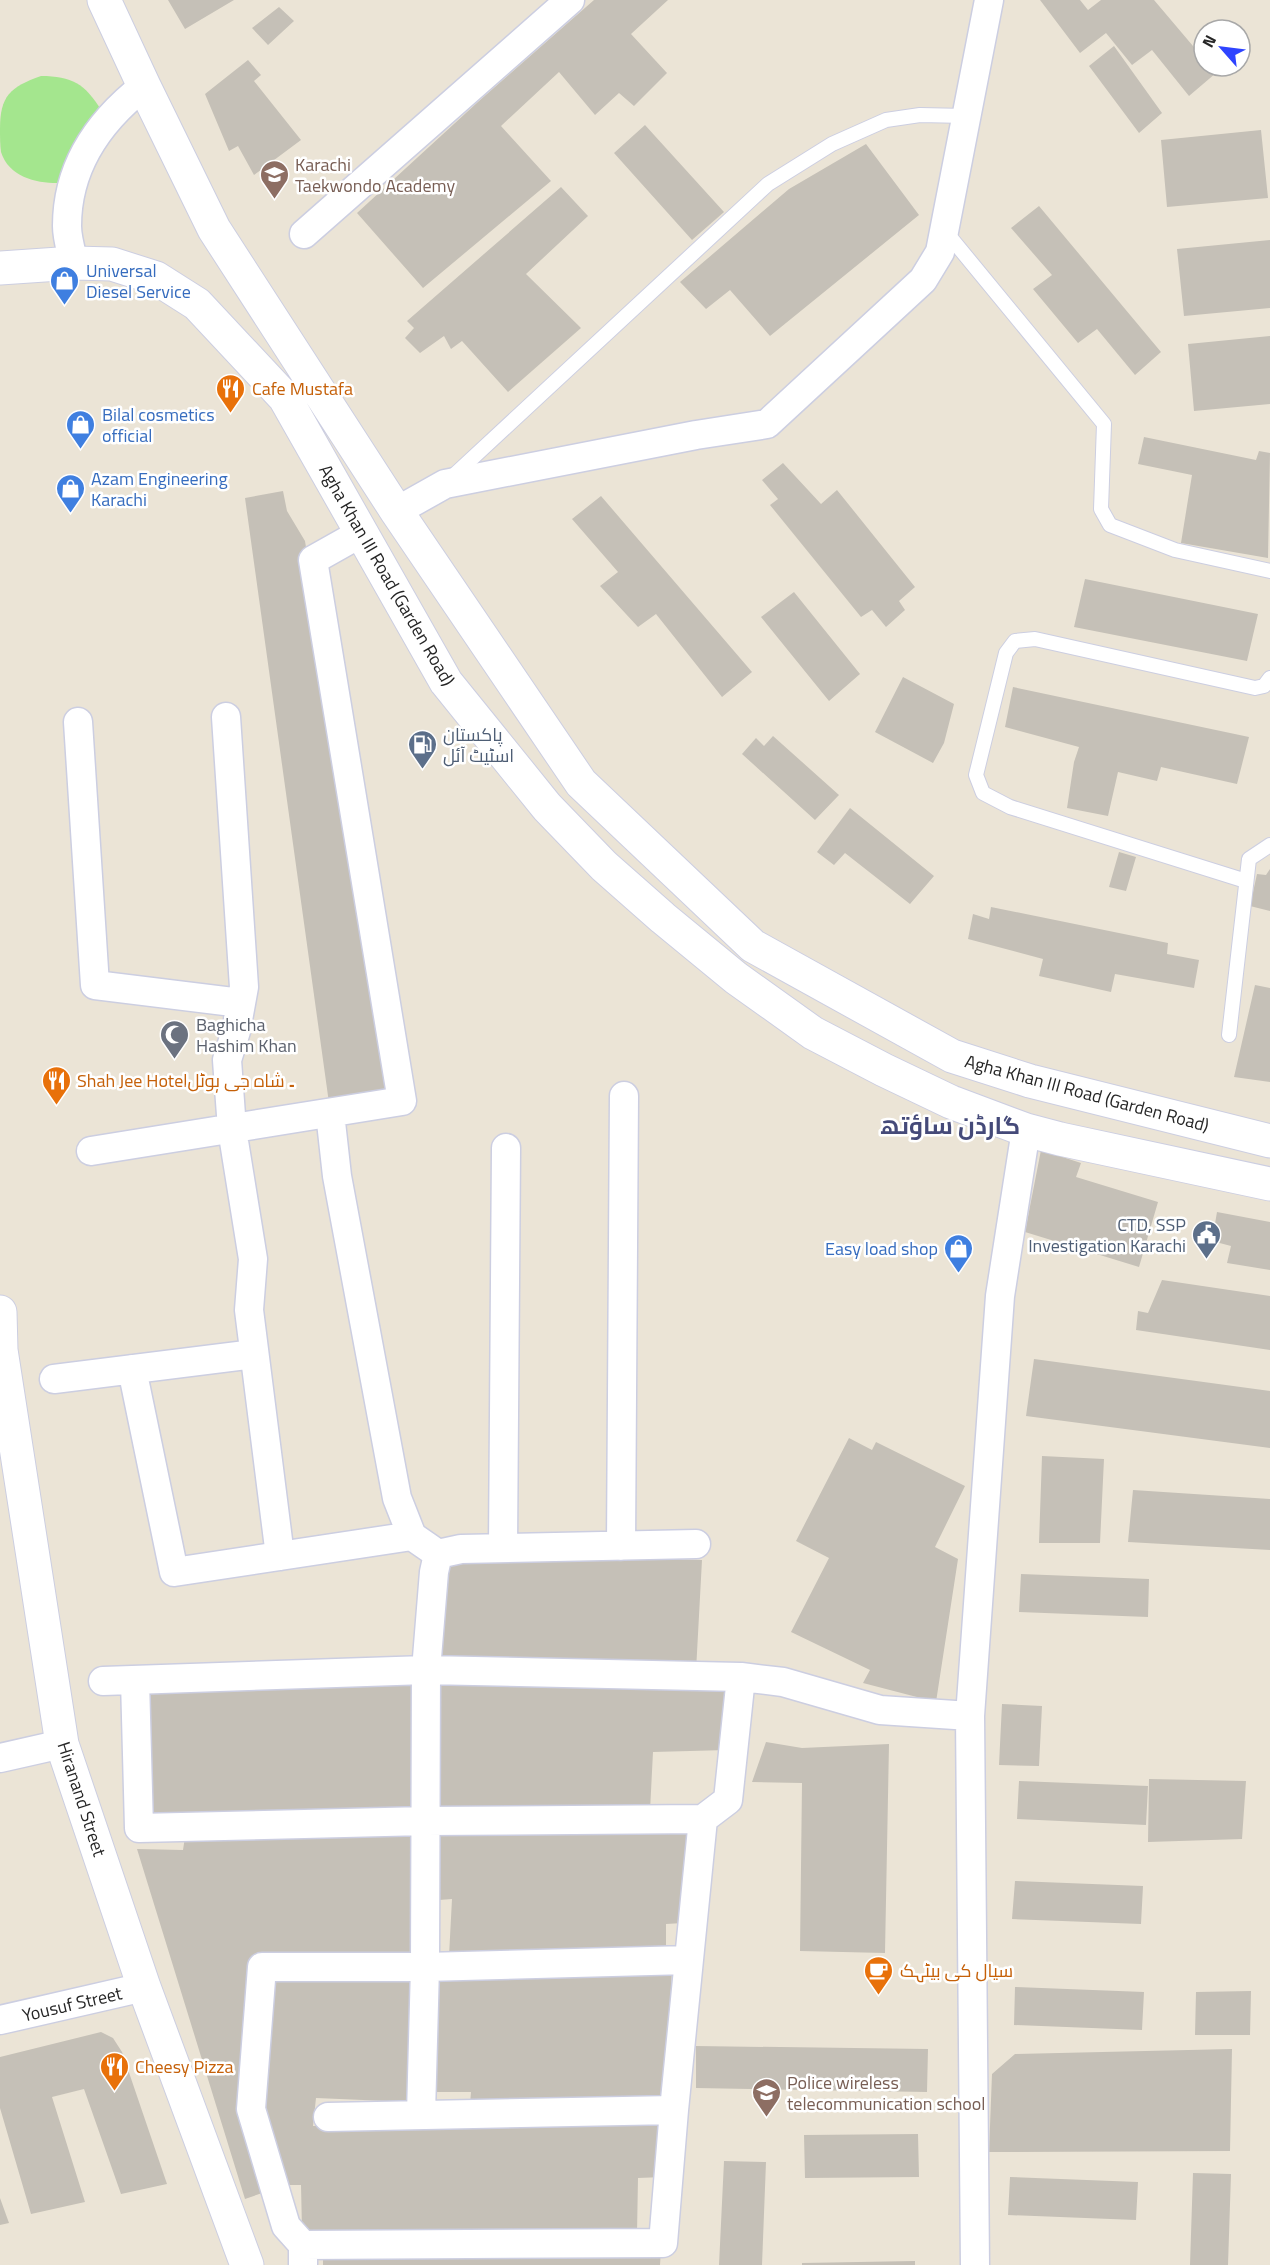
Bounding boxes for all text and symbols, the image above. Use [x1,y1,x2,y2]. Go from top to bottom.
north arrow [1192,18,1252,78]
text: N [1196,30,1222,51]
place label: Karachi Taekwondo Academy [295,151,455,199]
school or university icon: Karachi Taekwondo Academy [258,158,290,200]
place label: Universal Diesel Service [86,257,191,305]
shop icon: Universal Diesel Service [49,264,81,306]
restaurant icon: Cafe Mustafa [215,372,247,414]
place label: Cafe Mustafa [252,375,353,402]
place label: Bilal cosmetics official [102,401,215,449]
shop icon: Bilal cosmetics official [65,408,97,450]
street label: Agha Khan III Road (Garden Road) [312,459,462,691]
place label: Azam Engineering Karachi [91,465,228,513]
shop icon: Azam Engineering Karachi [54,472,86,514]
place label: پاکستان اسٹیٹ آئل [443,721,514,769]
fuel station icon: پاکستان اسٹیٹ آئل [406,728,438,770]
place label: Baghicha Hashim Khan [196,1011,297,1059]
mosque icon: Baghicha Hashim Khan [159,1018,191,1060]
street label: Agha Khan III Road (Garden Road) [962,1047,1212,1139]
restaurant icon: Shah Jee Hotel۔ شاہ جی ہوٹل [40,1064,72,1106]
place label: Shah Jee Hotel۔ شاہ جی ہوٹل [77,1067,295,1094]
district label: گارڈن ساؤتھ [880,1107,1020,1143]
place label: CTD, SSP Investigation Karachi [1028,1211,1186,1259]
public building icon: CTD, SSP Investigation Karachi [1191,1218,1223,1260]
shop icon: Easy load shop [943,1232,975,1274]
place label: Easy load shop [825,1235,938,1262]
street label: Hiranand Street [51,1738,114,1861]
cafe icon: سیال کی بیٹہک [863,1954,895,1996]
place label: سیال کی بیٹہک [900,1957,1013,1984]
street label: Yousuf Street [19,1979,125,2029]
restaurant icon: Cheesy Pizza [98,2050,130,2092]
place label: Cheesy Pizza [135,2053,234,2080]
place label: Police wireless telecommunication school [787,2069,985,2117]
school or university icon: Police wireless telecommunication school [750,2076,782,2118]

